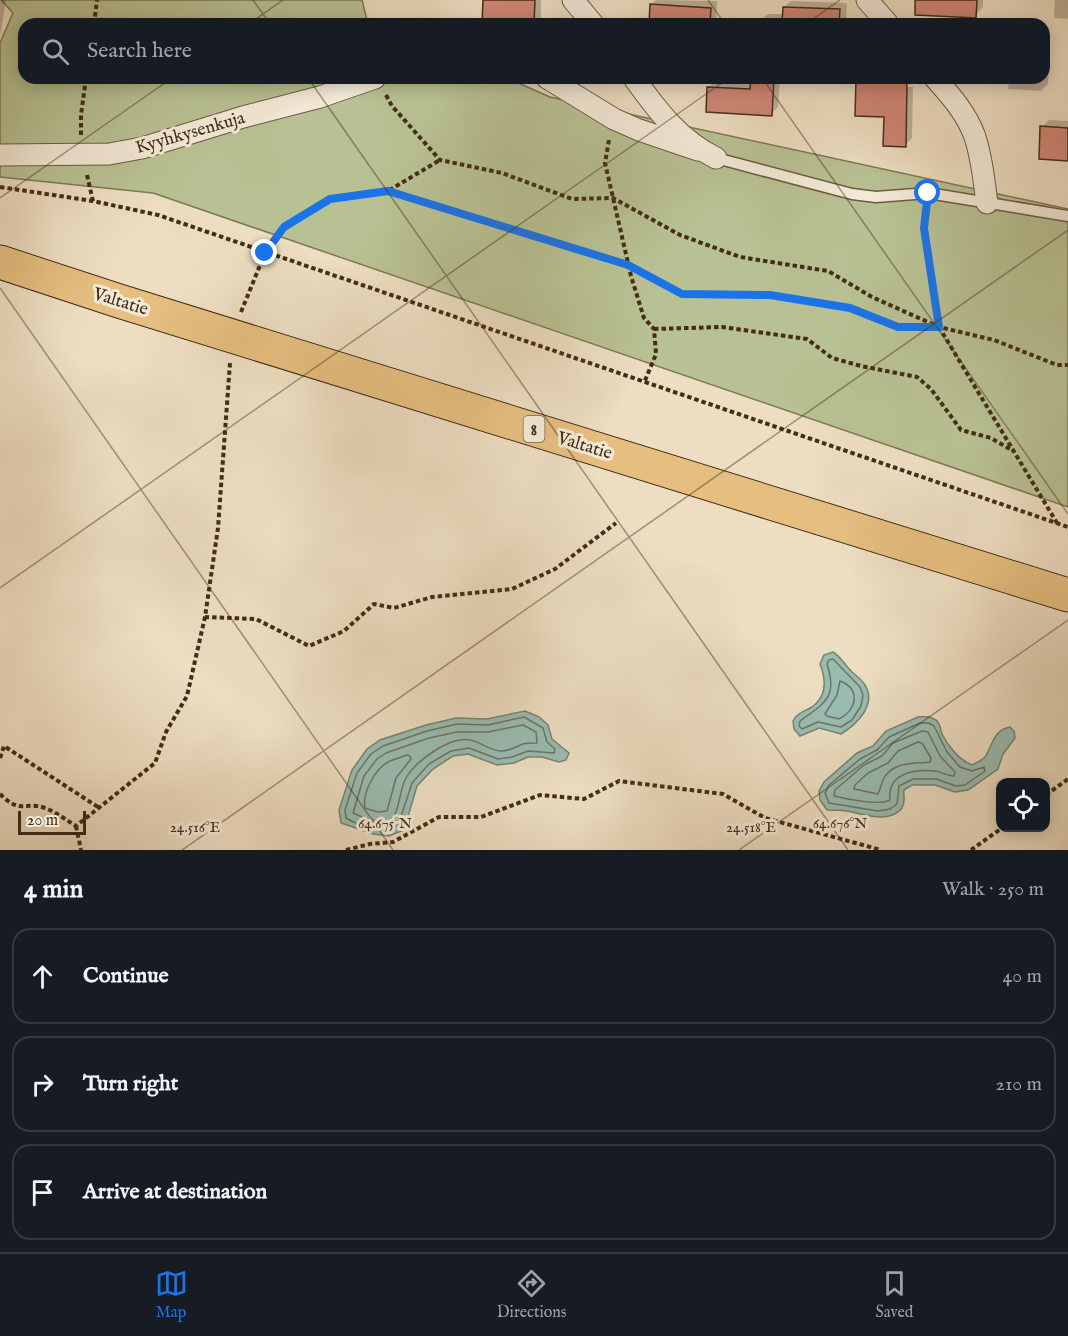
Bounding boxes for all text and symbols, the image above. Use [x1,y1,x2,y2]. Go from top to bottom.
search box [18,18,1050,84]
icon: search [39,35,72,68]
text: Search here [87,37,192,65]
street label: Kyyhkysenkuja [133,107,248,160]
route start [914,179,940,205]
route end [251,239,277,265]
street label: Valtatie [89,283,151,322]
road number: 8 [524,416,544,442]
street label: Valtatie [553,427,615,466]
map controls [996,778,1050,832]
button: locate [996,778,1050,832]
scale bar [18,808,86,836]
text: 20 m [27,811,58,831]
text: 64.675°N [358,814,412,833]
text: 64.676°N [813,814,867,833]
text: 24.516°E [170,818,220,837]
text: 24.518°E [726,818,776,837]
text: 4 min [24,873,83,906]
text: Walk · 250 m [942,877,1044,902]
icon: ahead [26,960,59,993]
text: Continue [83,962,169,990]
text: 40 m [1003,964,1042,989]
icon: right [26,1068,59,1101]
text: Turn right [83,1070,178,1098]
text: 210 m [996,1072,1042,1097]
icon: arrive [26,1176,59,1209]
text: Arrive at destination [83,1178,267,1206]
tab: Map [155,1267,188,1323]
tab: Directions [497,1267,566,1323]
tab: Saved [876,1267,913,1323]

